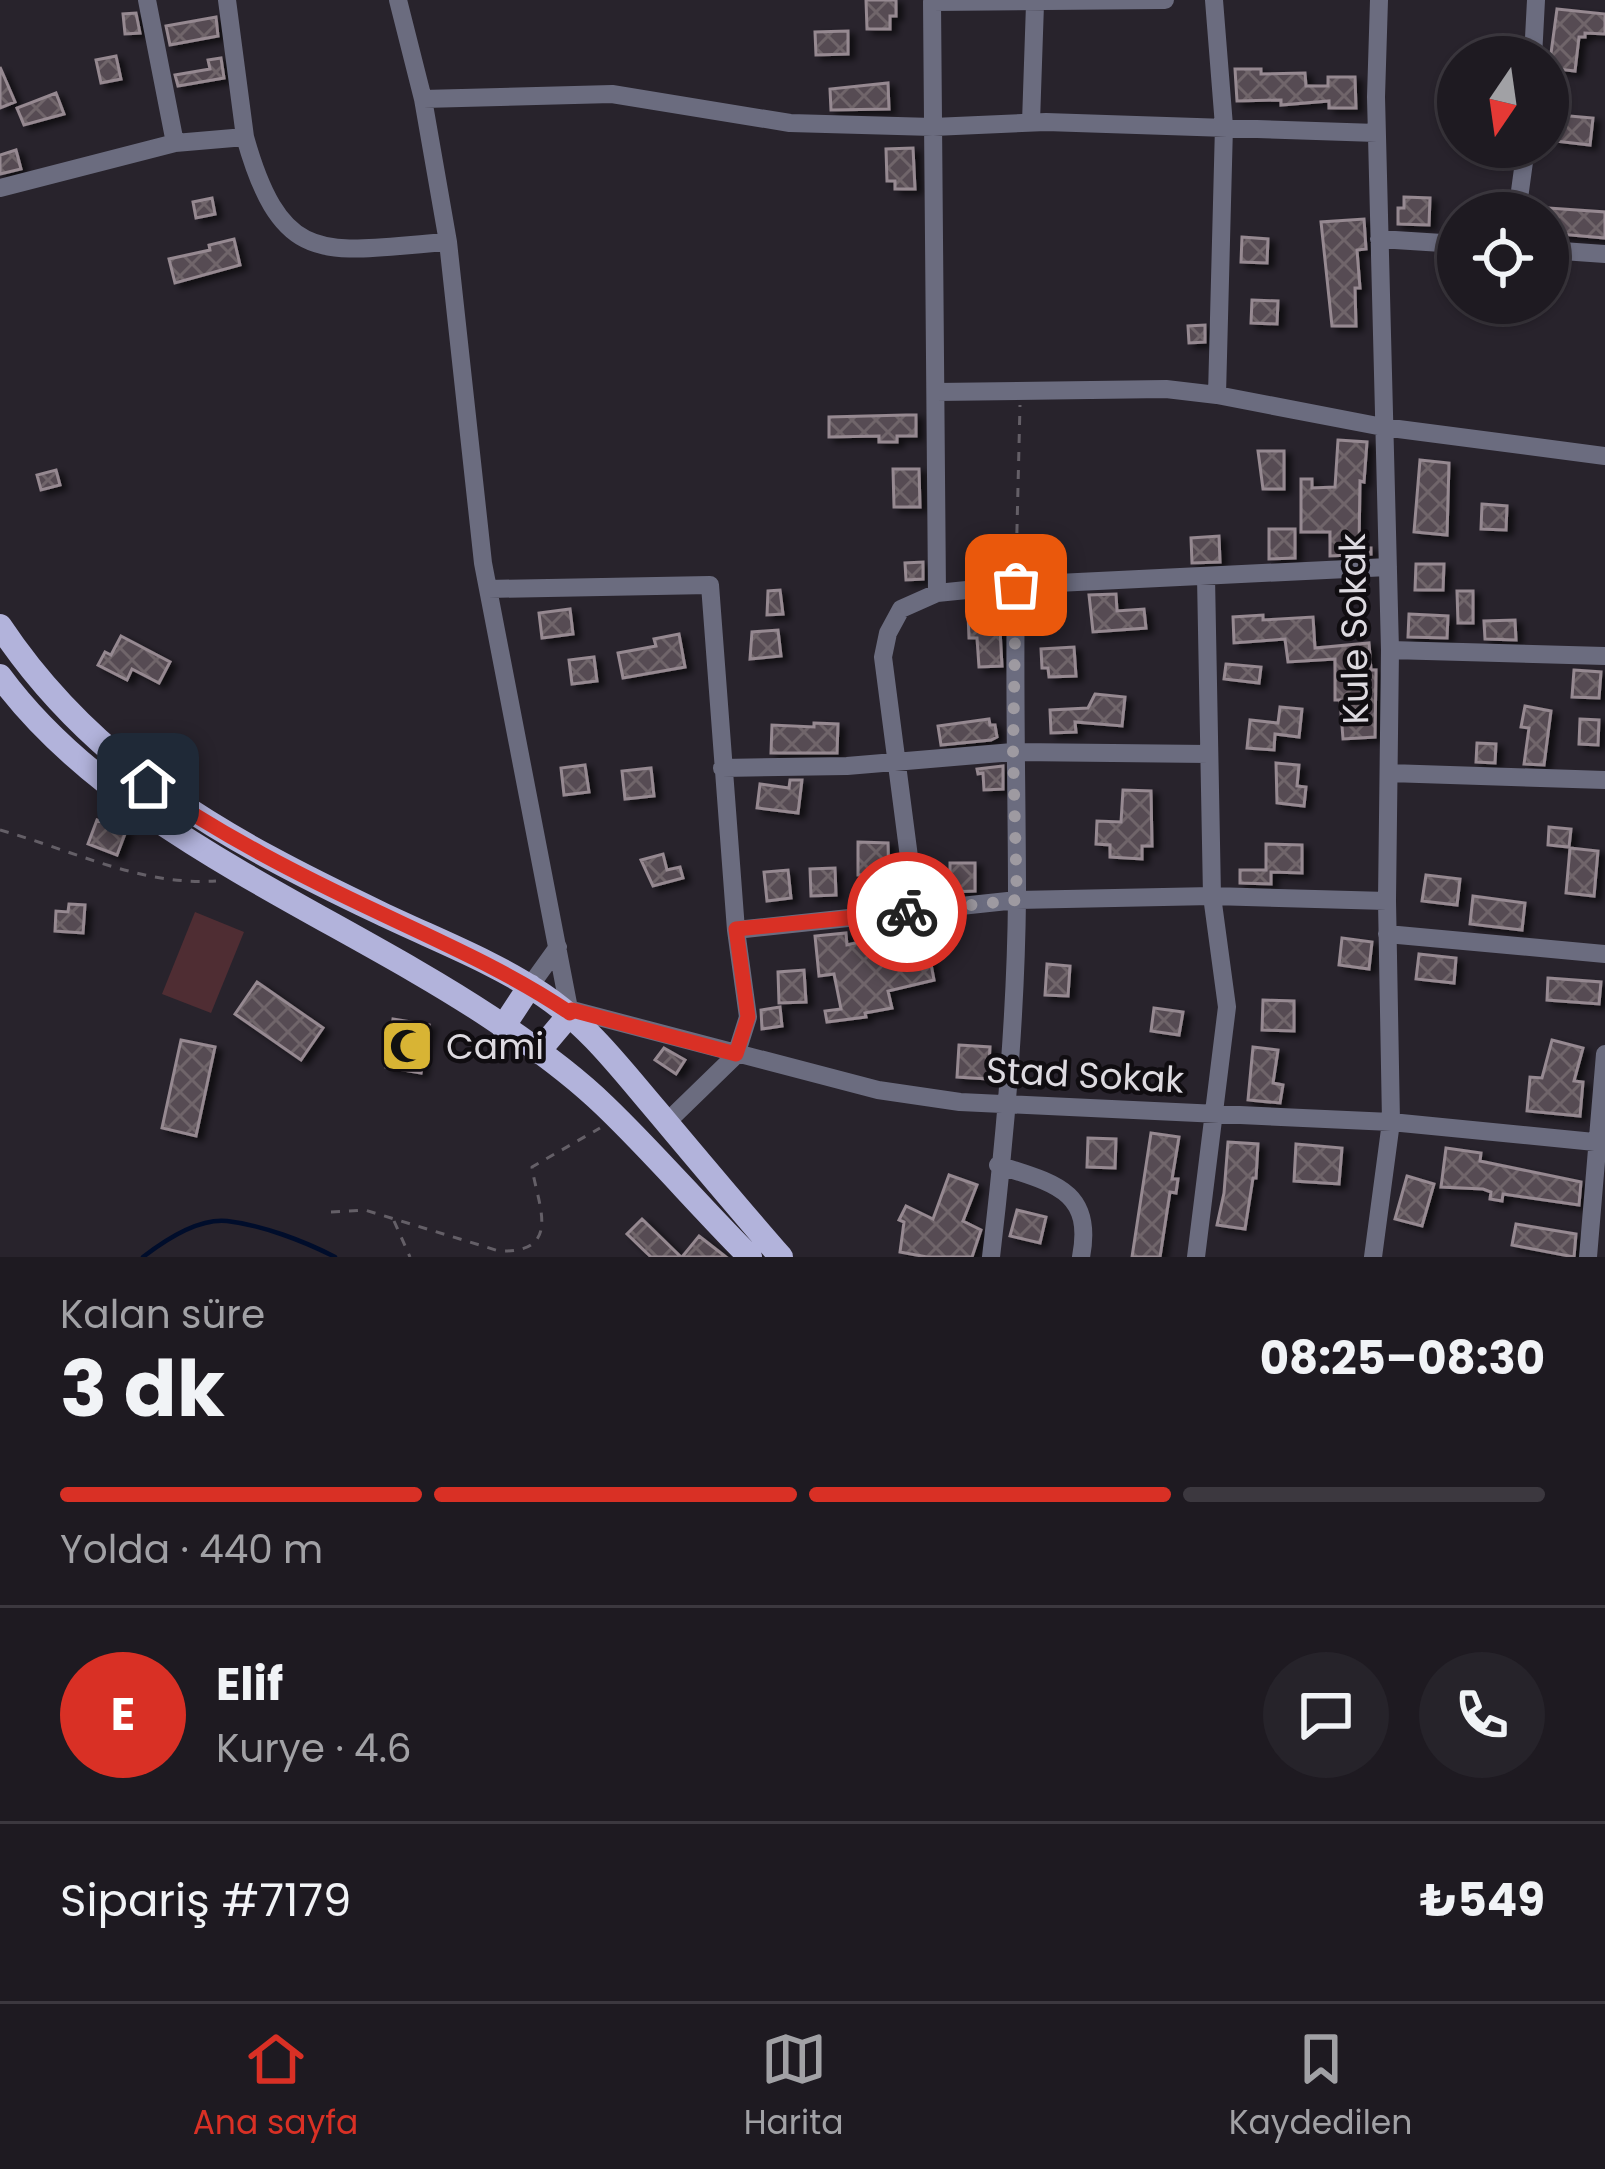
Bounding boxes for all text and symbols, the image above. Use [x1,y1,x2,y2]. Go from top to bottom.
north arrow [1437,36,1569,168]
map controls [1437,36,1569,324]
button: locate [1437,192,1569,324]
street label: Kule Sokak [1327,533,1381,725]
pin [965,534,1067,636]
icon: bag [983,552,1049,618]
pin [97,733,199,835]
icon: home [115,751,181,817]
courier [847,852,967,972]
icon: bike [874,879,940,945]
mosque icon: Cami [379,1018,435,1074]
place label: Cami [446,1021,544,1072]
street label: Stad Sokak [985,1044,1186,1106]
text: Kalan süre [60,1287,265,1342]
text: 08:25–08:30 [1260,1327,1545,1390]
text: 3 dk [60,1334,225,1443]
text: Yolda · 440 m [60,1522,323,1577]
button: chat [1263,1652,1389,1778]
button: phone [1419,1652,1545,1778]
text: Elif [216,1653,283,1716]
text: E [111,1683,135,1746]
text: Kurye · 4.6 [216,1721,412,1776]
text: Sipariş #7179 [60,1869,351,1932]
text: ₺549 [1420,1869,1545,1932]
tab: Ana sayfa [193,2026,358,2148]
tab: Harita [744,2026,844,2148]
tab: Kaydedilen [1229,2026,1412,2148]

